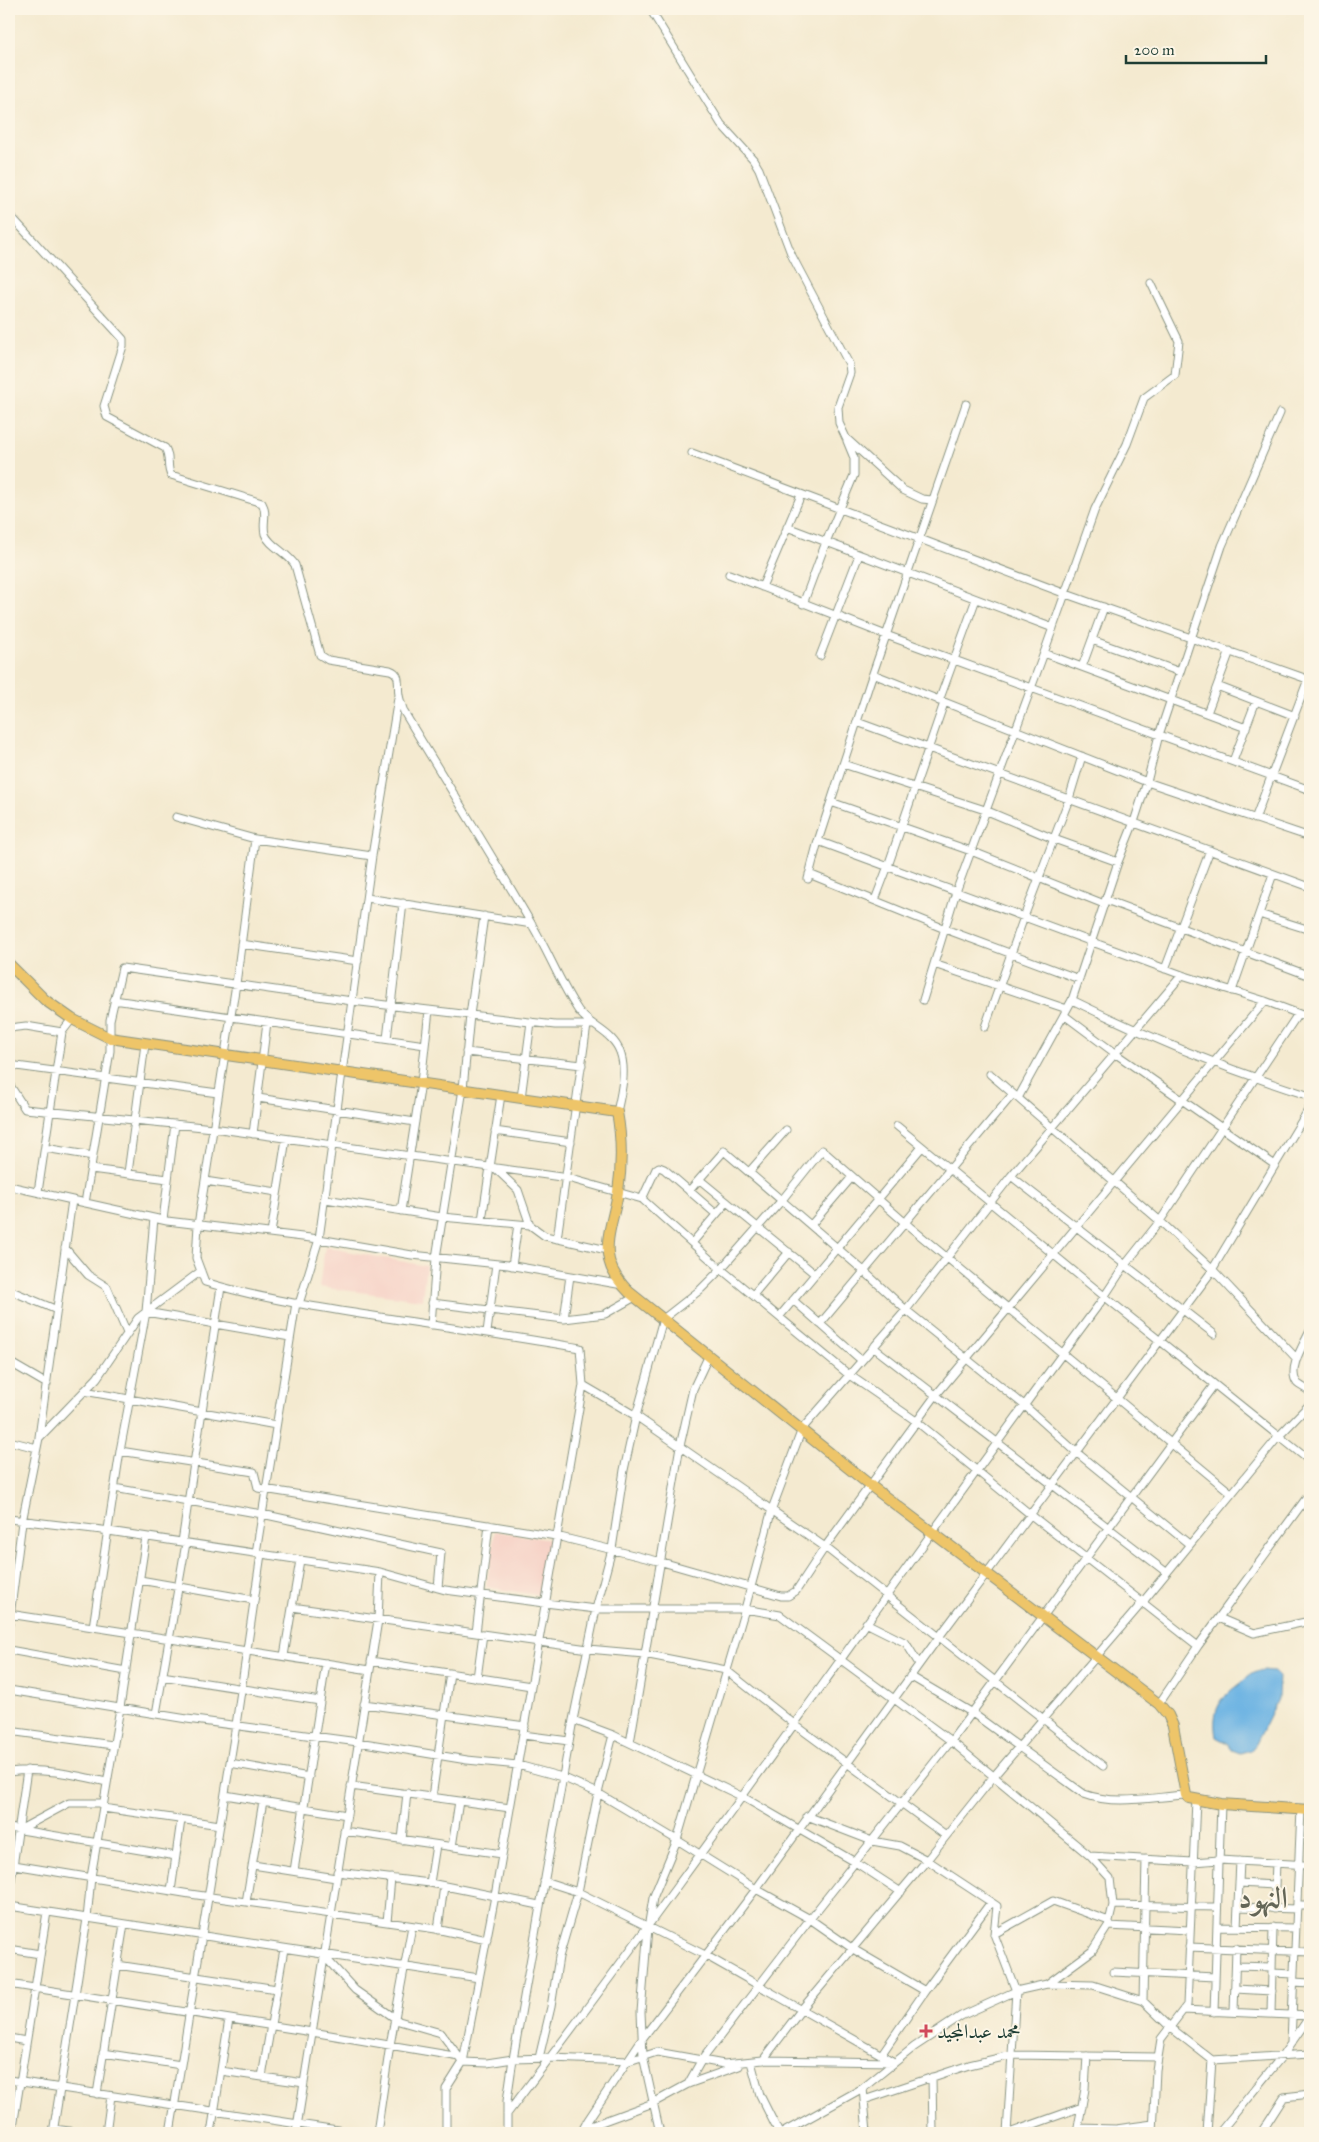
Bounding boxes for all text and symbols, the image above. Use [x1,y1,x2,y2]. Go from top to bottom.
scale bar [1126,32,1266,64]
text: 200 m [1134,41,1175,59]
district label: النهود [1238,1880,1288,1918]
place label: محمد عبدالمجيد [937,2019,1020,2043]
marker: محمد عبدالمجيد [919,2024,933,2038]

